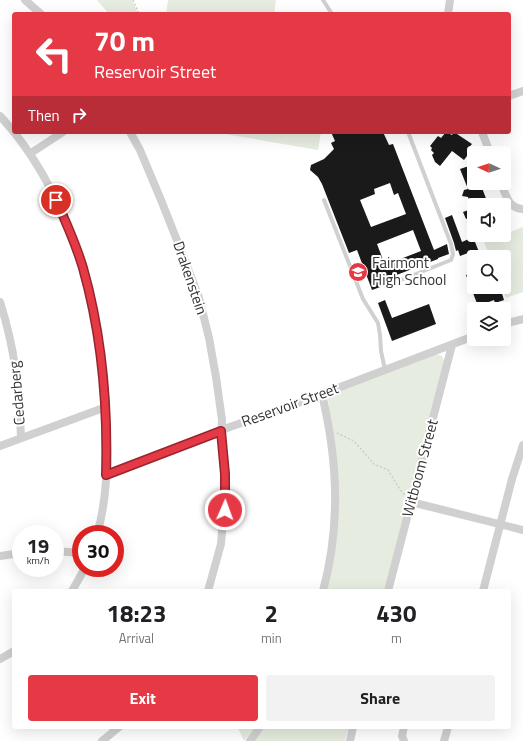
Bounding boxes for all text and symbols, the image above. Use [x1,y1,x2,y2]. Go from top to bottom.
text: 70 m [94,19,155,62]
icon: left [28,28,80,80]
text: Reservoir Street [94,58,216,85]
text: Then [28,104,60,127]
icon: right [68,104,90,126]
north arrow [467,146,511,190]
map controls [467,146,511,346]
pin [39,183,73,217]
icon: arrive [45,189,67,211]
button: sound [467,198,511,242]
street label: Drakenstein [167,238,214,318]
button: search [467,250,511,294]
place label: Fairmont High School [372,251,447,291]
school or university icon: Fairmont High School [347,261,369,283]
button: layers [467,302,511,346]
street label: Cedarberg [2,360,31,426]
street label: Reservoir Street [238,376,342,433]
street label: Witboom Street [395,416,444,519]
position arrow [204,489,246,531]
speed limit sign: 30 [72,525,124,577]
text: 19 [27,530,49,561]
text: km/h [27,553,49,568]
text: 18:23 [107,595,166,631]
text: 2 [265,595,278,631]
text: 430 [376,595,416,631]
text: Arrival [119,628,154,648]
text: min [261,628,282,648]
text: m [391,628,402,648]
button: Exit [28,675,258,721]
button: Share [266,675,495,721]

